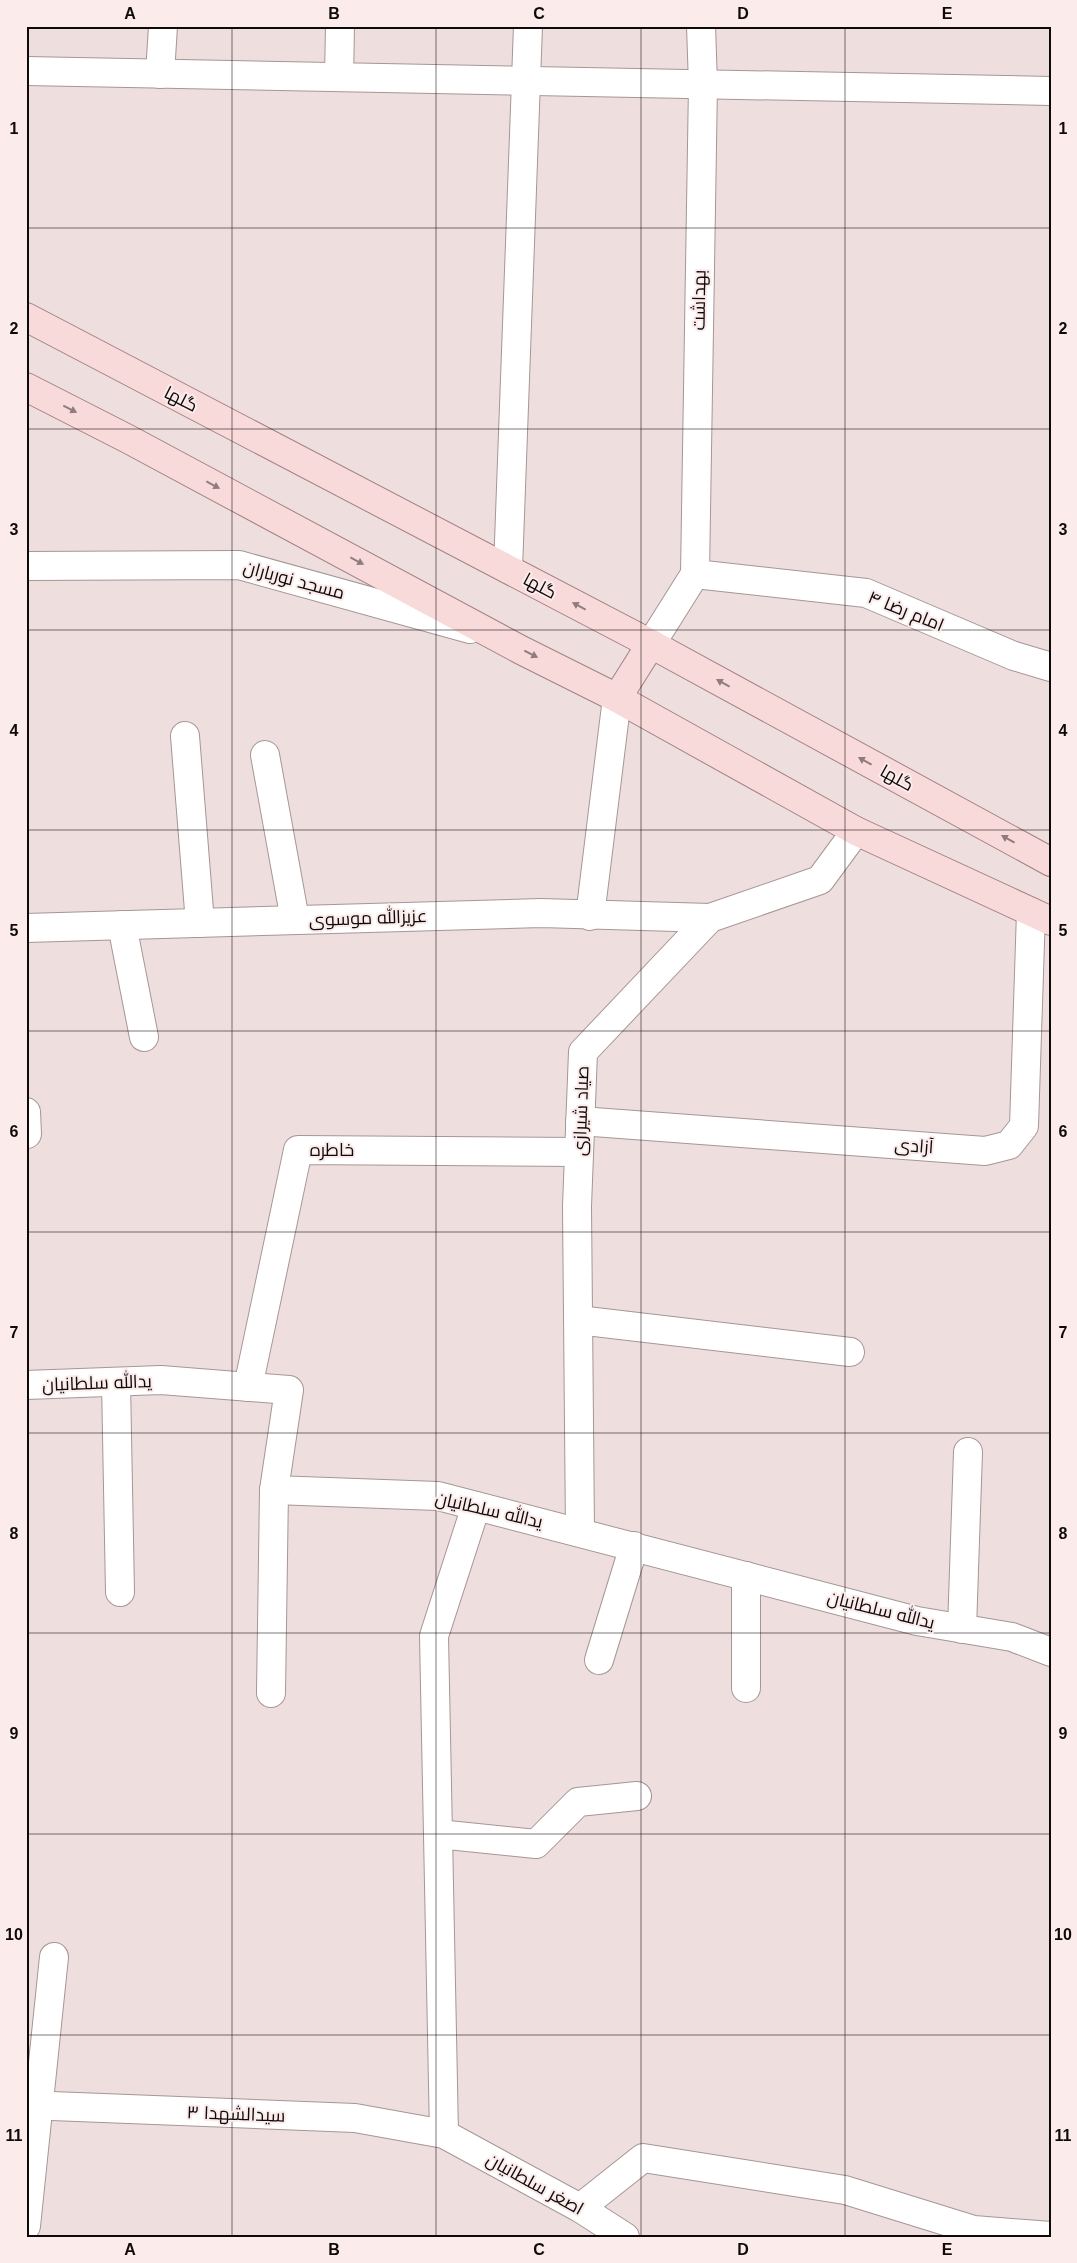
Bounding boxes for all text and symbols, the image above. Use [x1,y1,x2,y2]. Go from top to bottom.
text: A [124,5,136,22]
text: B [328,5,340,22]
text: C [533,5,545,22]
text: D [737,5,749,22]
text: E [942,5,953,22]
text: 1 [10,120,19,137]
text: 1 [1059,120,1068,137]
street label: بهداشت [688,269,711,331]
text: 2 [10,320,19,337]
text: 2 [1059,320,1068,337]
street label: گلها [160,382,201,417]
one-way arrow [62,405,77,413]
one-way arrow [207,480,220,489]
text: 3 [10,521,19,538]
text: 3 [1059,521,1068,538]
street label: مسجد نورباران [241,557,347,604]
one-way arrow [350,557,363,566]
street label: گلها [519,569,560,604]
street label: امام رضا ۴ [865,587,947,637]
one-way arrow [572,602,587,610]
one-way arrow [524,651,538,659]
one-way arrow [715,679,730,687]
text: 4 [10,722,19,739]
text: 4 [1059,722,1068,739]
one-way arrow [858,757,873,765]
street label: گلها [876,761,917,796]
one-way arrow [1001,834,1015,843]
street label: عزیزالله موسوی [308,904,428,931]
text: 5 [10,922,19,939]
text: 5 [1059,922,1068,939]
street label: صیاد شیرازی [569,1066,594,1157]
text: 6 [10,1123,19,1140]
text: 6 [1059,1123,1068,1140]
street label: آزادی [894,1135,934,1158]
street label: خاطره [310,1140,354,1161]
text: 7 [10,1324,19,1341]
text: 7 [1059,1324,1068,1341]
street label: یدالله سلطانیان [42,1369,152,1396]
street label: یدالله سلطانیان [433,1486,545,1533]
text: 8 [10,1525,19,1542]
text: 8 [1059,1525,1068,1542]
street label: یدالله سلطانیان [825,1585,937,1634]
text: 9 [10,1725,19,1742]
text: 9 [1059,1725,1068,1742]
text: 10 [5,1926,23,1943]
text: 10 [1054,1926,1072,1943]
street label: سیدالشهدا ۳ [186,2102,286,2127]
text: 11 [6,2127,23,2144]
text: 11 [1055,2127,1072,2144]
street label: اصغر سلطانیان [482,2149,587,2220]
text: A [124,2241,136,2258]
text: B [328,2241,340,2258]
text: C [533,2241,545,2258]
text: D [737,2241,749,2258]
text: E [942,2241,953,2258]

